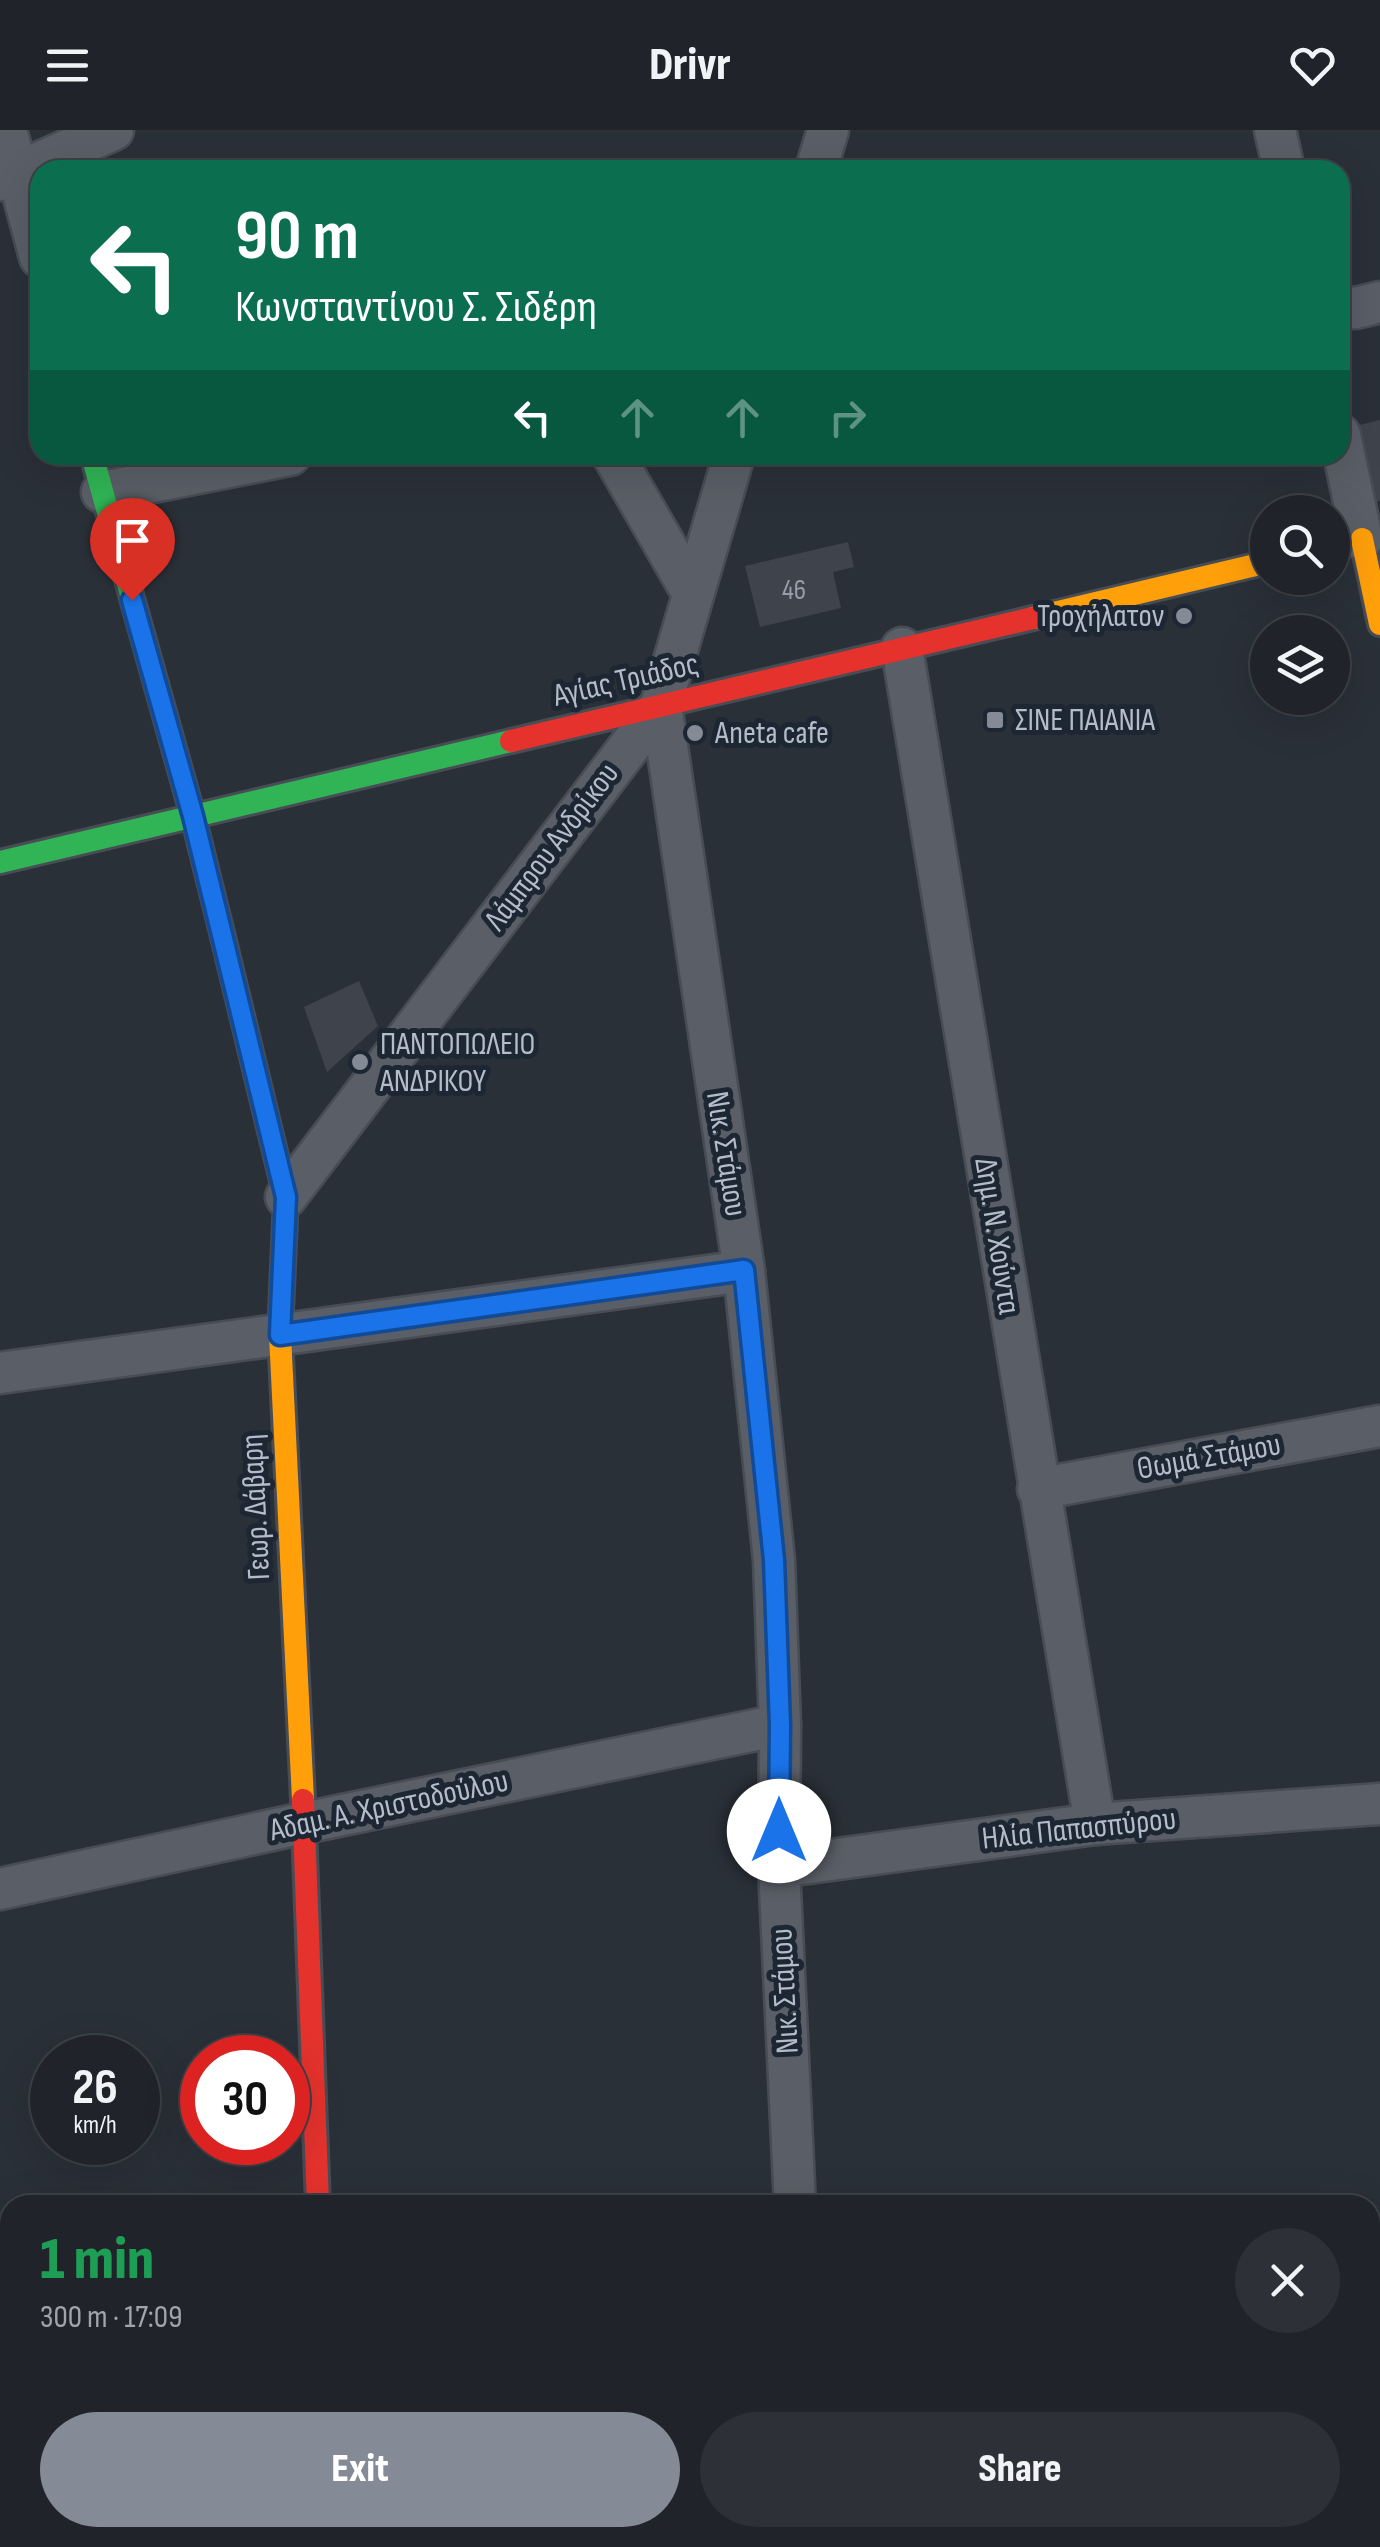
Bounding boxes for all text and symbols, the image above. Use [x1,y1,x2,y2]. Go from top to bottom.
icon: menu [40,38,95,93]
text: Drivr [649,38,731,93]
icon: heart [1285,38,1340,93]
text: 90 m [235,195,359,279]
icon: left [70,200,200,330]
text: Κωνσταντίνου Σ. Σιδέρη [235,280,597,335]
icon: left [505,390,560,445]
icon: ahead [610,390,665,445]
icon: ahead [715,390,770,445]
icon: right [820,390,875,445]
map controls [1250,495,1350,715]
button: search [1250,495,1350,595]
pin [90,498,175,601]
icon: arrive [105,513,160,568]
house number: 46 [782,574,806,607]
place label: Τροχήλατον [1037,597,1164,636]
marker: Τροχήλατον [1173,605,1195,627]
button: layers [1250,615,1350,715]
street label: Αγίας Τριάδος [548,644,703,716]
place label: ΣΙΝΕ ΠΑΙΑΝΙΑ [1015,701,1155,740]
marker: ΣΙΝΕ ΠΑΙΑΝΙΑ [984,709,1006,731]
place label: Aneta cafe [714,714,829,753]
marker: Aneta cafe [684,722,706,744]
street label: Λάμπρου Ανδρίκου [476,755,628,939]
place label: ΠΑΝΤΟΠΩΛΕΙΟ ΑΝΔΡΙΚΟΥ [379,1025,535,1101]
marker: ΠΑΝΤΟΠΩΛΕΙΟ ΑΝΔΡΙΚΟΥ [349,1051,371,1073]
street label: Νικ. Στάμου [697,1089,755,1219]
street label: Δημ. Ν. Χούντα [965,1155,1029,1317]
street label: Θωμά Στάμου [1134,1425,1284,1489]
street label: Γεωρ. Δάβαρη [233,1433,279,1581]
street label: Αδαμ. Α. Χριστοδούλου [265,1762,512,1851]
position arrow [727,1779,831,1883]
street label: Ηλία Παπασπύρου [980,1799,1178,1859]
street label: Νικ. Στάμου [762,1927,808,2055]
speed limit sign: 30 [180,2035,310,2165]
text: 26 [72,2058,118,2118]
text: km/h [73,2110,117,2141]
text: 1 min [40,2224,154,2296]
button: close [1235,2228,1340,2333]
text: 300 m · 17:09 [40,2298,182,2337]
button: Exit [40,2412,680,2527]
button: Share [700,2412,1340,2527]

